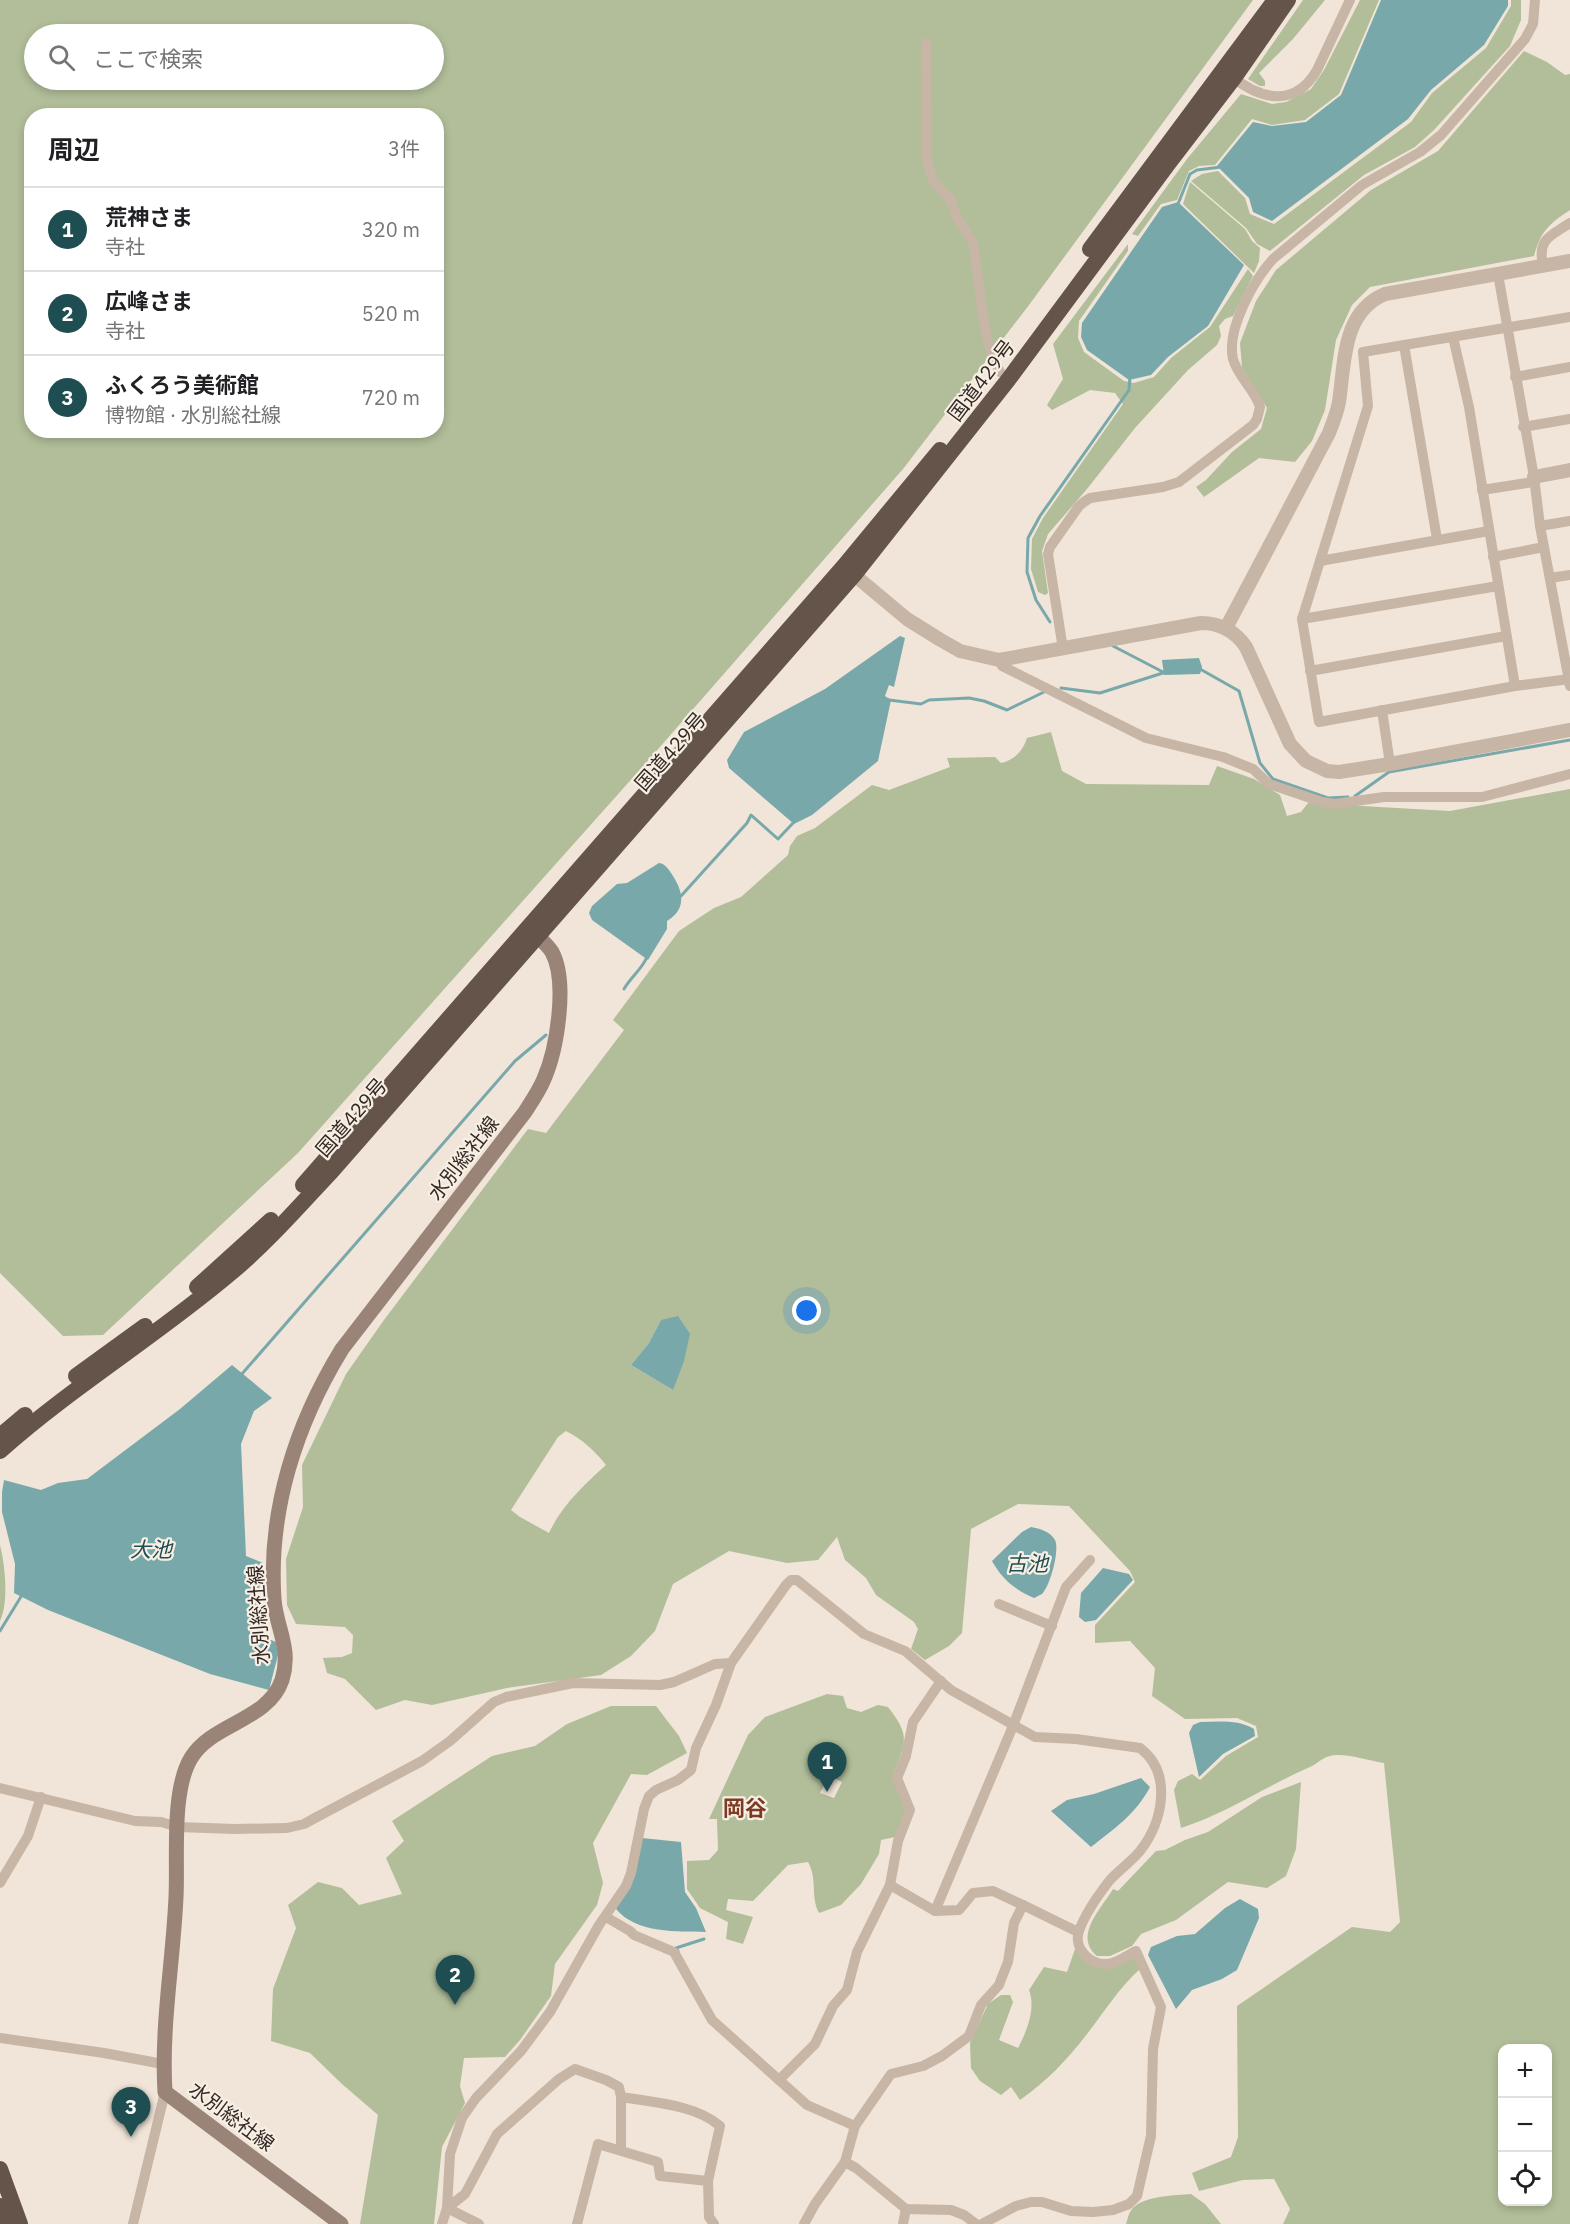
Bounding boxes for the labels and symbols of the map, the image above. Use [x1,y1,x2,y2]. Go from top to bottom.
street label: 国道429号 [941,334,1021,426]
street label: 国道429号 [628,706,712,796]
street label: 国道429号 [309,1072,393,1162]
street label: 水別総社線 [422,1110,504,1206]
your location [792,1296,821,1325]
water label: 大池 [130,1535,174,1563]
water label: 古池 [1006,1549,1050,1577]
street label: 水別総社線 [241,1564,275,1666]
pin: 1 [808,1742,846,1792]
district label: 岡谷 [723,1793,767,1822]
pin: 2 [436,1956,474,2005]
street label: 水別総社線 [184,2075,280,2157]
pin: 3 [112,2088,150,2137]

